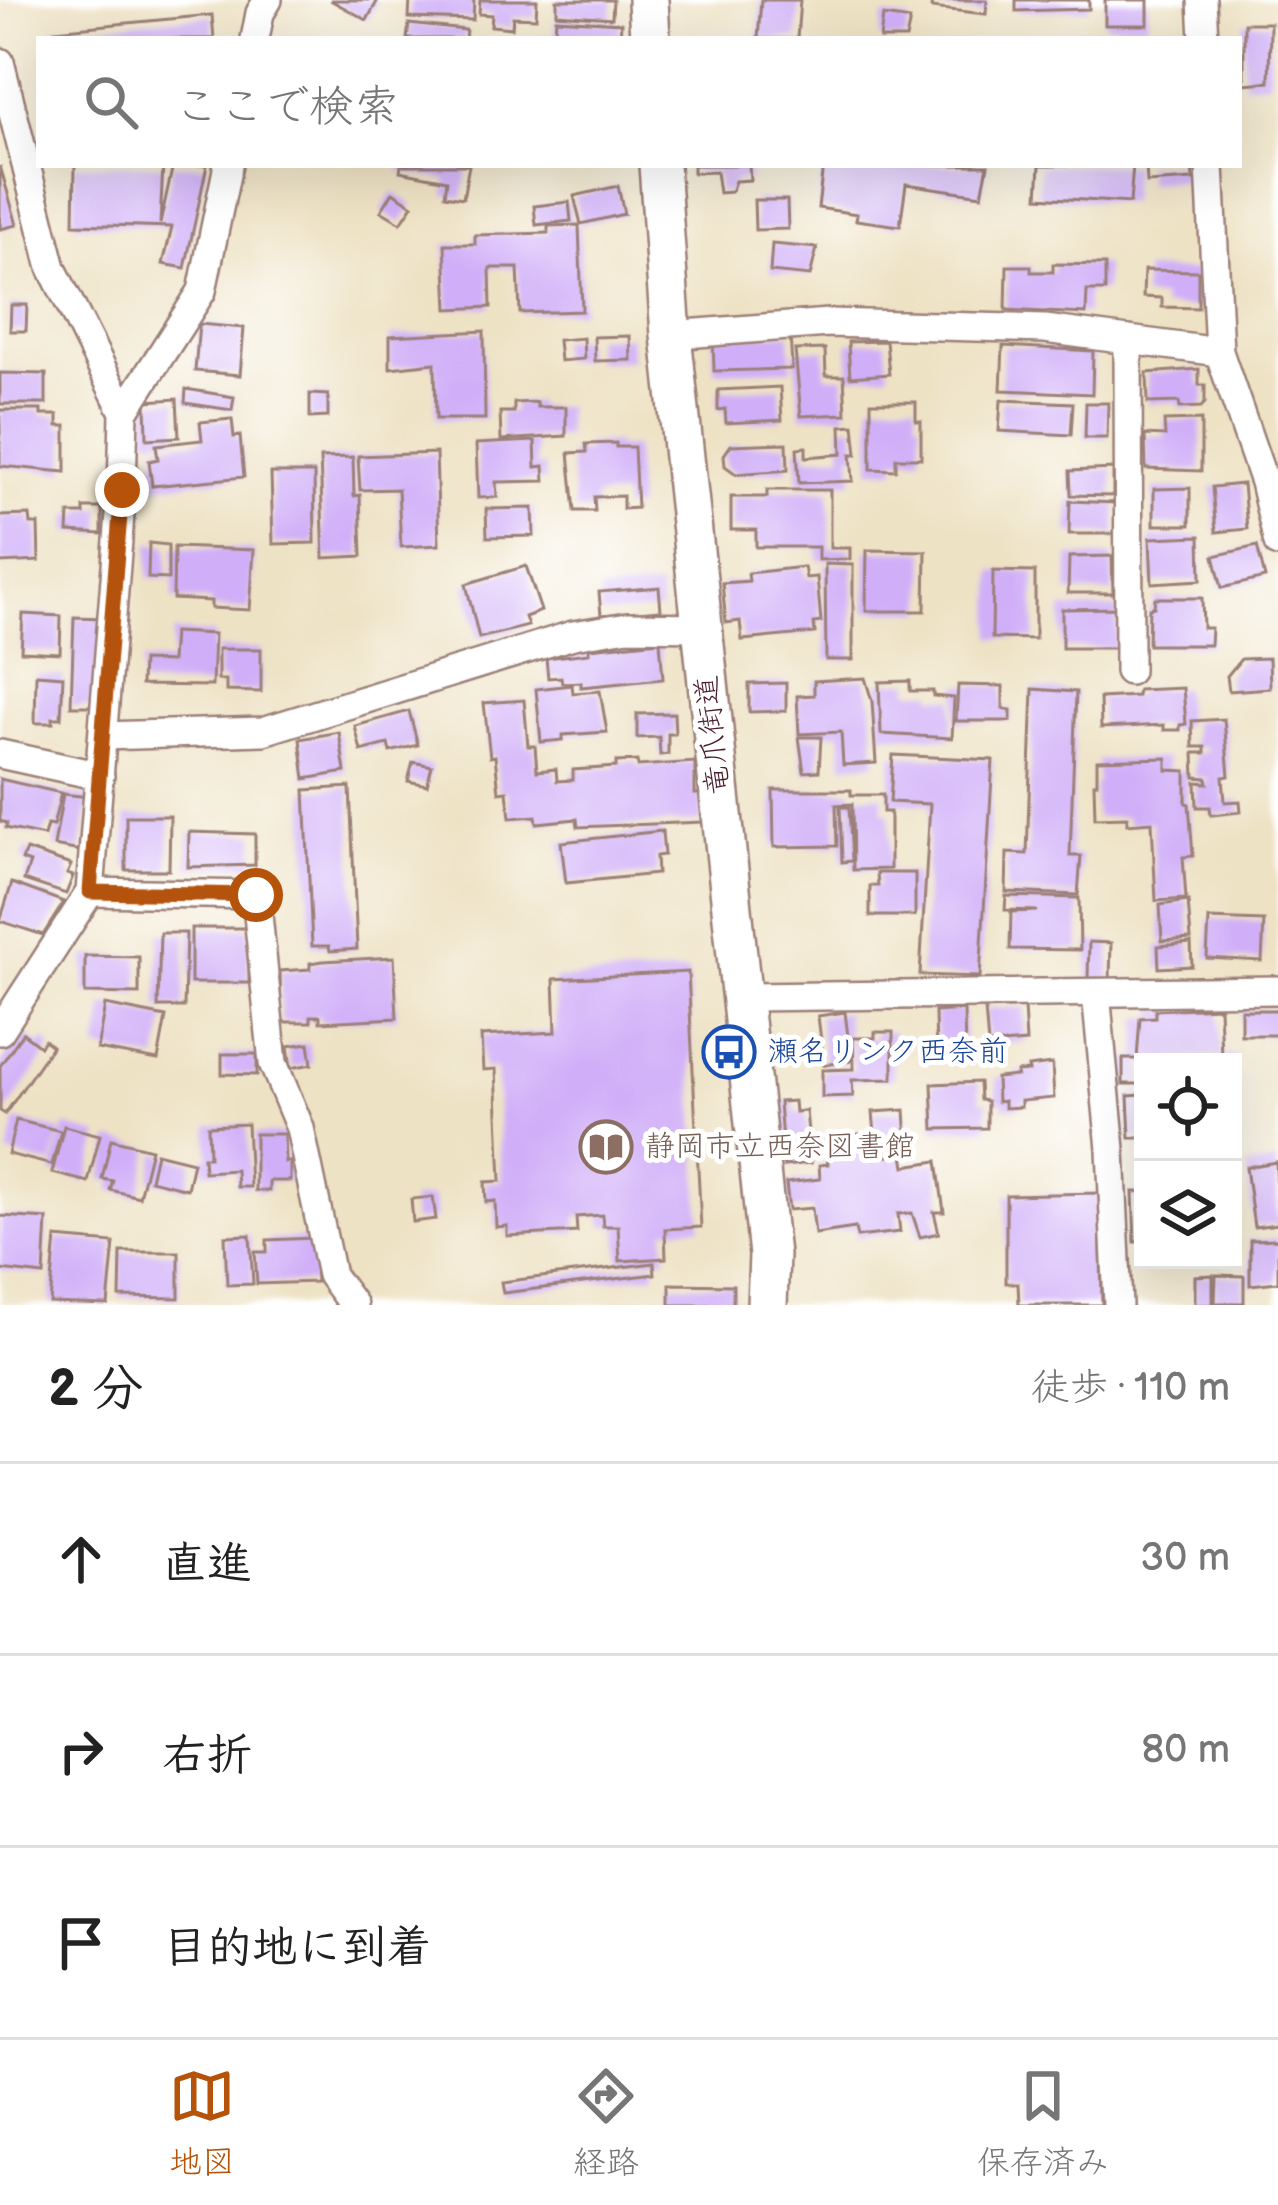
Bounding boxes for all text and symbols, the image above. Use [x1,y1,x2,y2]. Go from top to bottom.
search box [36,36,1242,168]
icon: search [78,69,144,135]
text: ここで検索 [174,80,399,135]
route end [95,463,149,517]
street label: 竜爪街道 [689,673,737,797]
route start [229,868,283,922]
bus stop icon: 瀬名リンク西奈前 [701,1024,757,1080]
place label: 瀬名リンク西奈前 [768,1034,1008,1070]
map controls [1134,1053,1242,1269]
button: locate [1134,1053,1242,1161]
library icon: 静岡市立西奈図書館 [578,1119,634,1175]
place label: 静岡市立西奈図書館 [645,1129,915,1165]
button: layers [1134,1161,1242,1269]
text: 2 分 [48,1359,143,1420]
text: 徒歩 · 110 m [1031,1365,1230,1412]
icon: ahead [48,1526,114,1592]
text: 30 m [1140,1535,1230,1582]
text: 直進 [162,1537,252,1592]
icon: right [48,1718,114,1784]
text: 80 m [1142,1727,1230,1774]
text: 右折 [162,1729,252,1784]
icon: arrive [48,1910,114,1976]
text: 目的地に到着 [162,1921,432,1976]
tab: 地図 [169,2063,235,2183]
tab: 経路 [573,2063,639,2183]
tab: 保存済み [977,2063,1109,2183]

